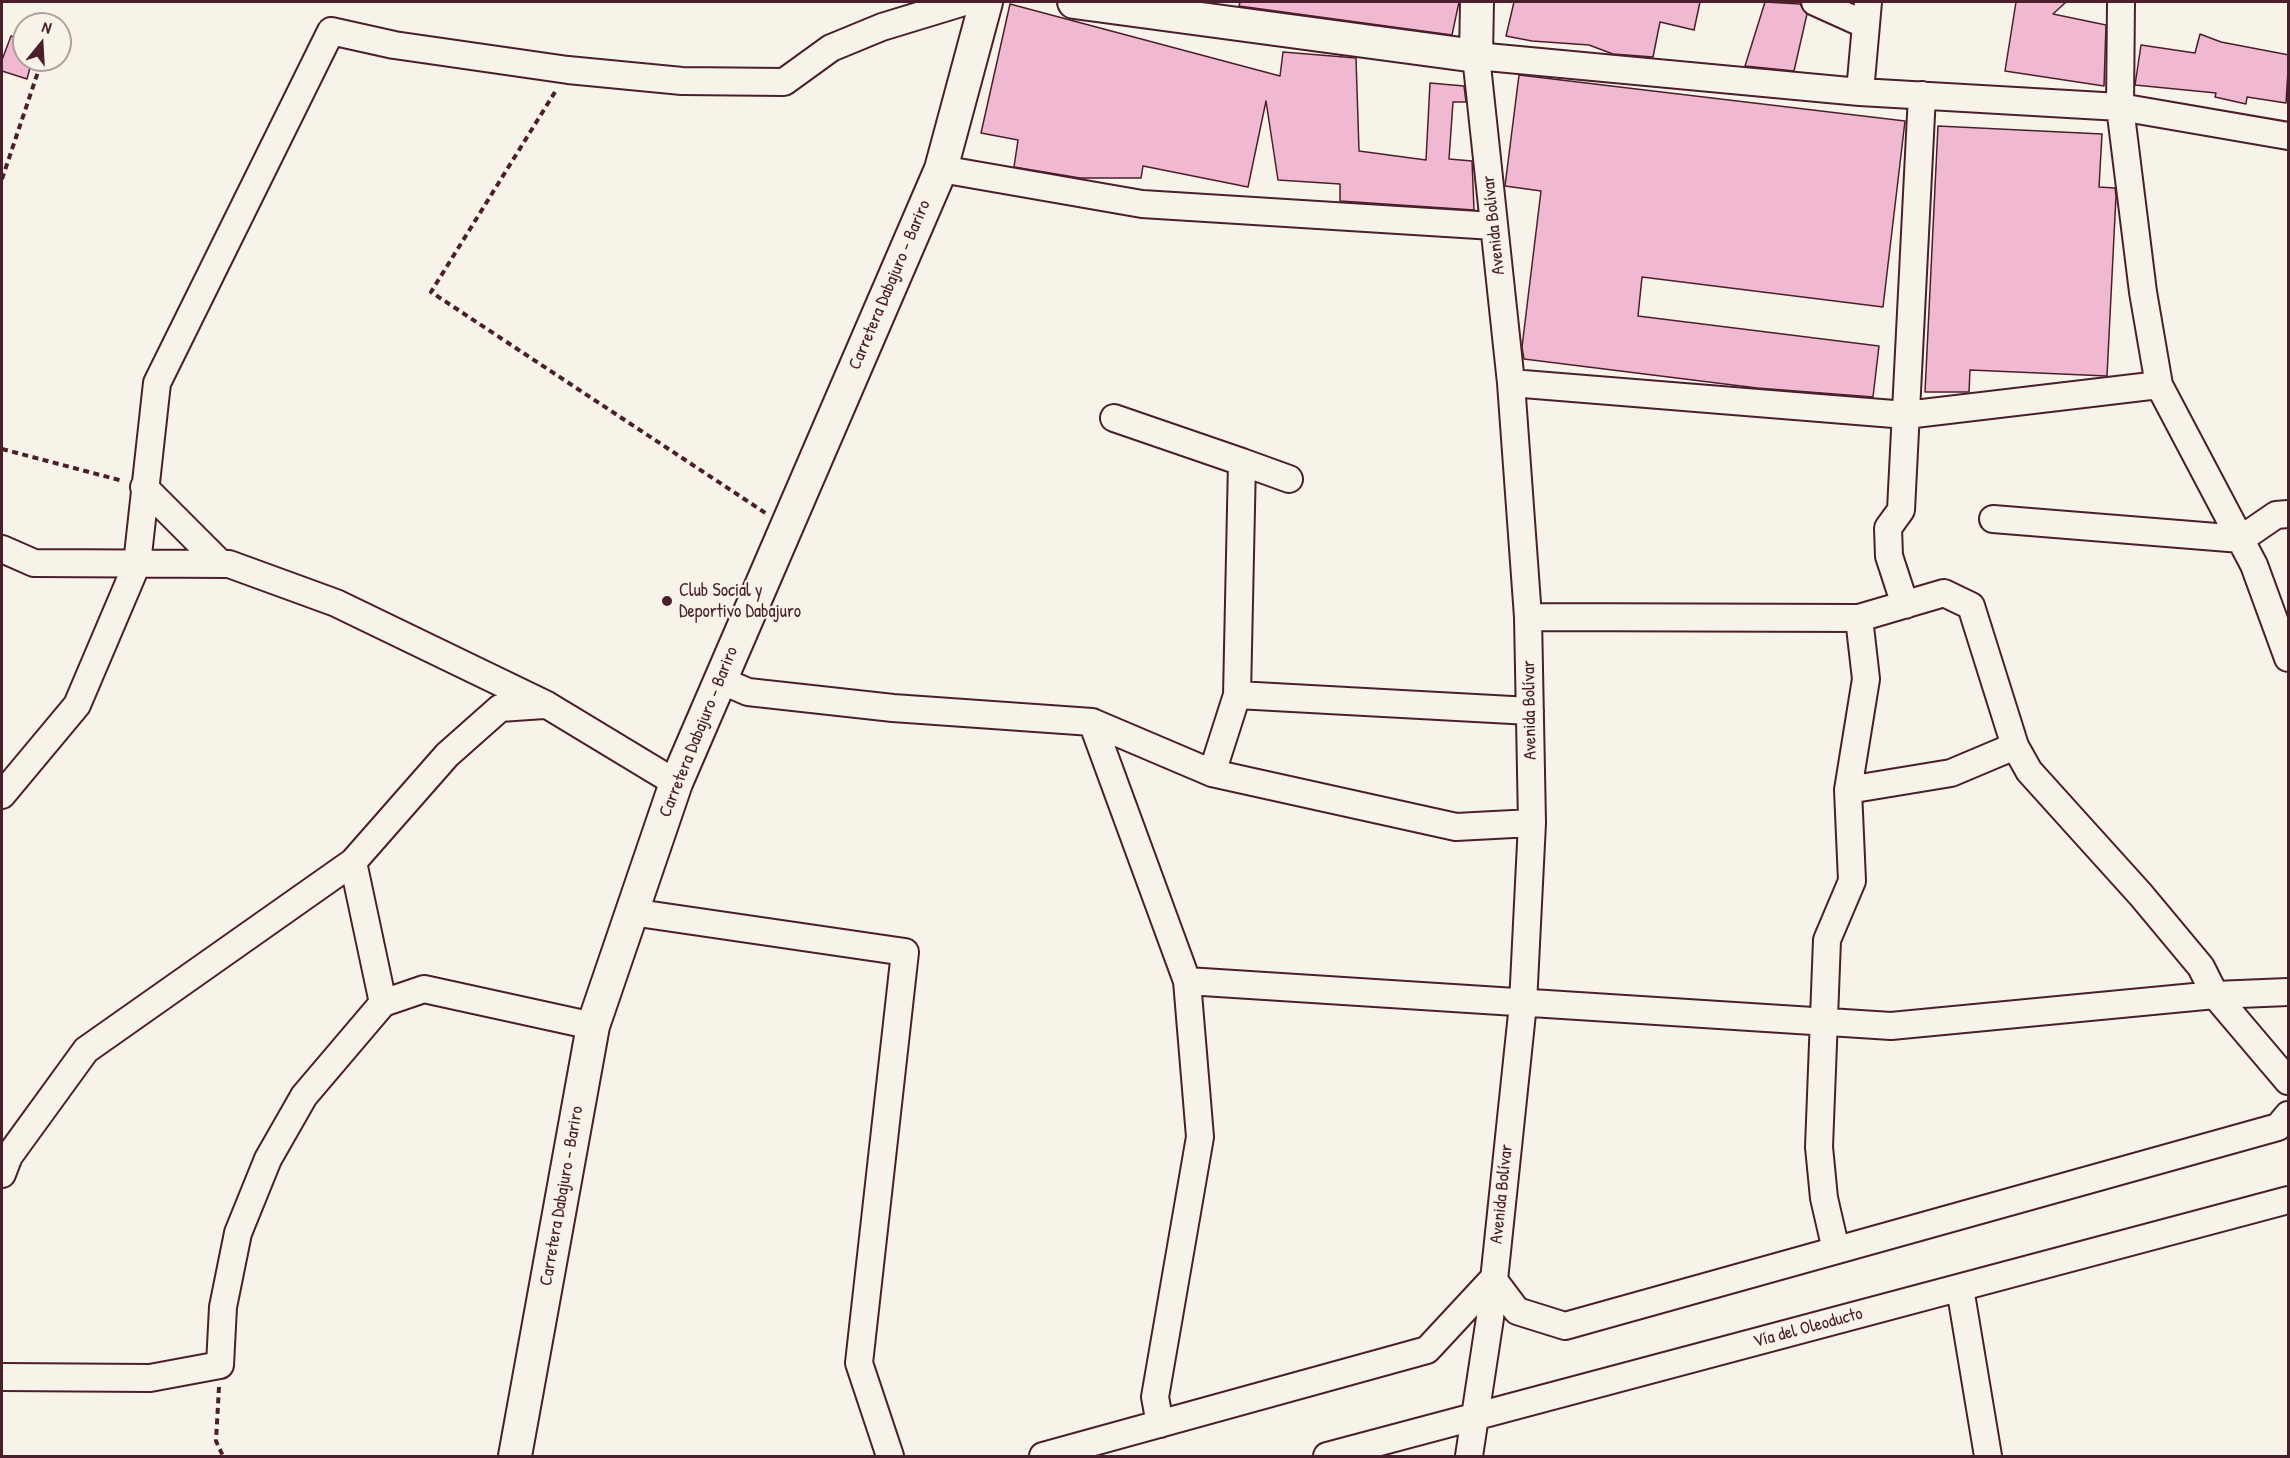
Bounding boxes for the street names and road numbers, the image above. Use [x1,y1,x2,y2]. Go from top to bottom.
street label: Avenida Bolívar [1478,174,1510,276]
street label: Carretera Dabajuro - Bariro [845,197,935,373]
street label: Carretera Dabajuro - Bariro [655,644,743,820]
street label: Avenida Bolívar [1518,660,1542,760]
street label: Carretera Dabajuro - Bariro [536,1105,588,1287]
street label: Avenida Bolívar [1486,1143,1518,1245]
street label: Vía del Oleoducto [1751,1303,1865,1353]

